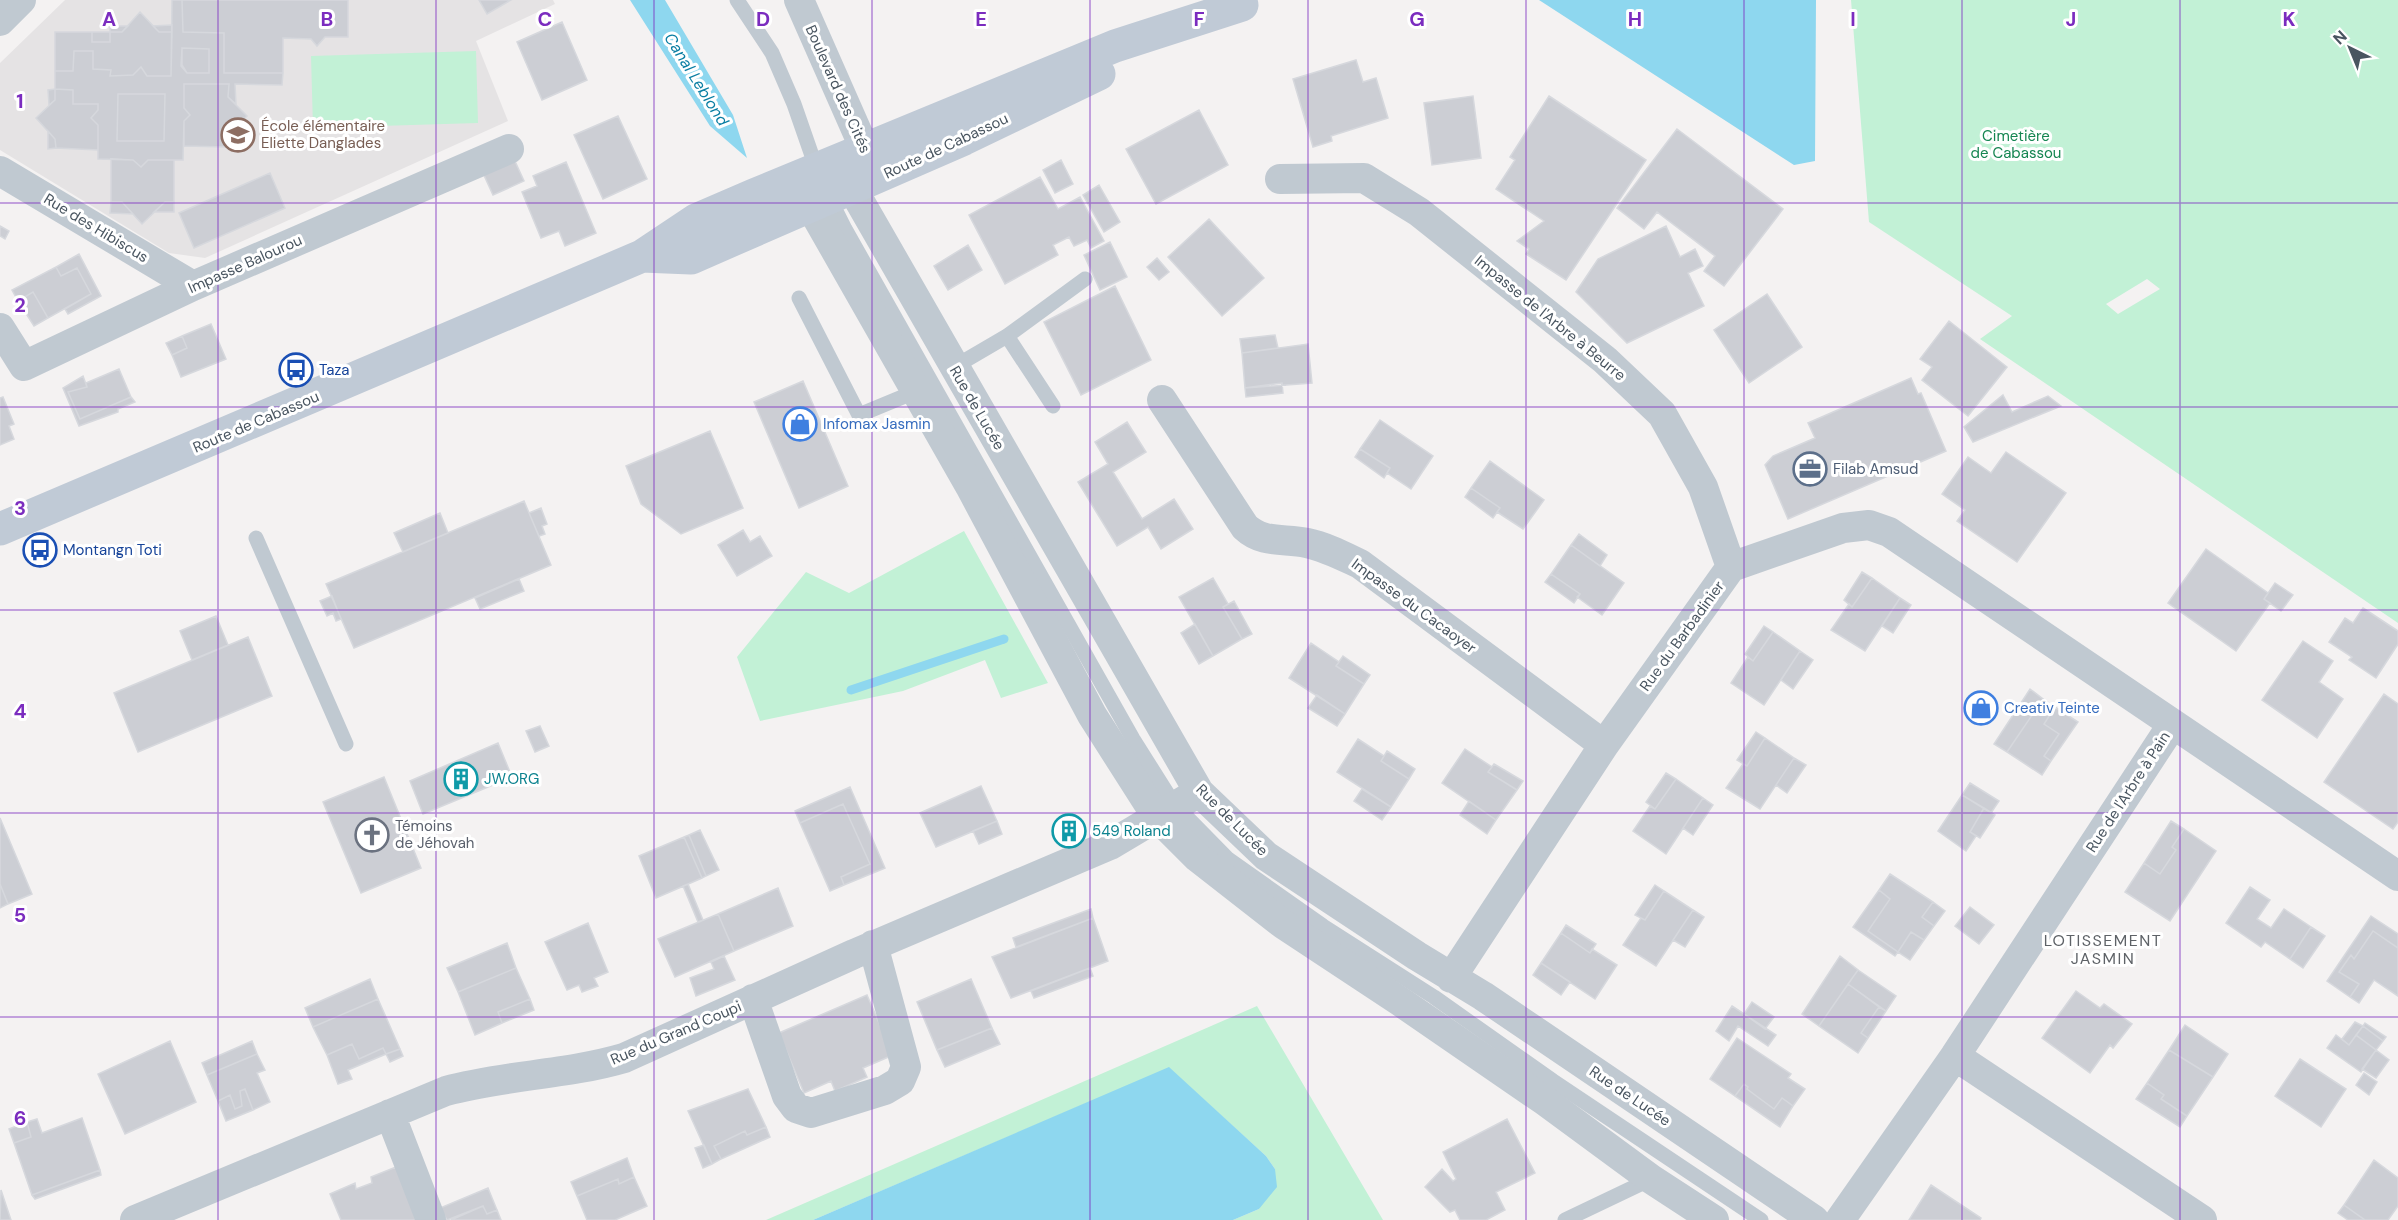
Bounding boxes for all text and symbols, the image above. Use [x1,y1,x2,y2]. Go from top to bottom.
text: A [102,6,116,32]
text: B [321,6,333,32]
text: C [538,6,552,32]
text: D [756,6,770,32]
text: E [975,6,987,32]
text: F [1193,6,1205,32]
text: G [1409,6,1425,32]
text: H [1628,6,1642,32]
text: I [1850,6,1856,32]
text: J [2066,6,2076,32]
text: K [2282,6,2296,32]
north arrow [2320,18,2380,78]
street label: Boulevard des Cités [801,22,875,156]
text: N [2329,26,2352,49]
water label: Canal Leblond [660,29,734,131]
text: 1 [16,88,24,114]
street label: Route de Cabassou [881,108,1011,184]
place label: École élémentaire Eliette Danglades [261,116,385,153]
school or university icon: École élémentaire Eliette Danglades [220,117,256,153]
park label: Cimetière de Cabassou [1971,126,2061,163]
street label: Rue des Hibiscus [40,189,152,267]
street label: Impasse Balourou [185,230,305,298]
street label: Impasse de l'Arbre à Beurre [1470,251,1630,385]
text: 2 [14,292,26,318]
bus stop icon: Taza [278,352,314,388]
place label: Taza [319,360,350,380]
street label: Rue de Lucée [945,362,1009,454]
street label: Route de Cabassou [190,386,322,458]
shop icon: Infomax Jasmin [782,406,818,442]
place label: Infomax Jasmin [823,414,931,434]
office icon: Filab Amsud [1792,451,1828,487]
place label: Filab Amsud [1833,459,1918,479]
text: 3 [14,495,26,521]
bus stop icon: Montangn Toti [22,532,58,568]
place label: Montangn Toti [63,540,162,560]
street label: Impasse du Cacaoyer [1348,554,1481,658]
street label: Rue du Barbadinier [1635,577,1729,695]
shop icon: Creativ Teinte [1963,690,1999,726]
text: 4 [14,698,27,724]
place label: Creativ Teinte [2004,698,2100,718]
street label: Rue de l'Arbre à Pain [2081,728,2175,856]
building icon: JW.ORG [443,761,479,797]
place label: JW.ORG [484,769,539,789]
street label: Rue de Lucée [1192,780,1272,860]
building icon: 549 Roland [1051,813,1087,849]
place label: Témoins de Jéhovah [395,816,474,853]
church icon: Témoins de Jéhovah [354,817,390,853]
place label: 549 Roland [1092,821,1171,841]
text: 5 [14,902,26,928]
district label: LOTISSEMENT JASMIN [2044,930,2162,969]
street label: Rue du Grand Coupi [608,996,744,1070]
street label: Rue de Lucée [1585,1061,1675,1131]
text: 6 [14,1105,26,1131]

